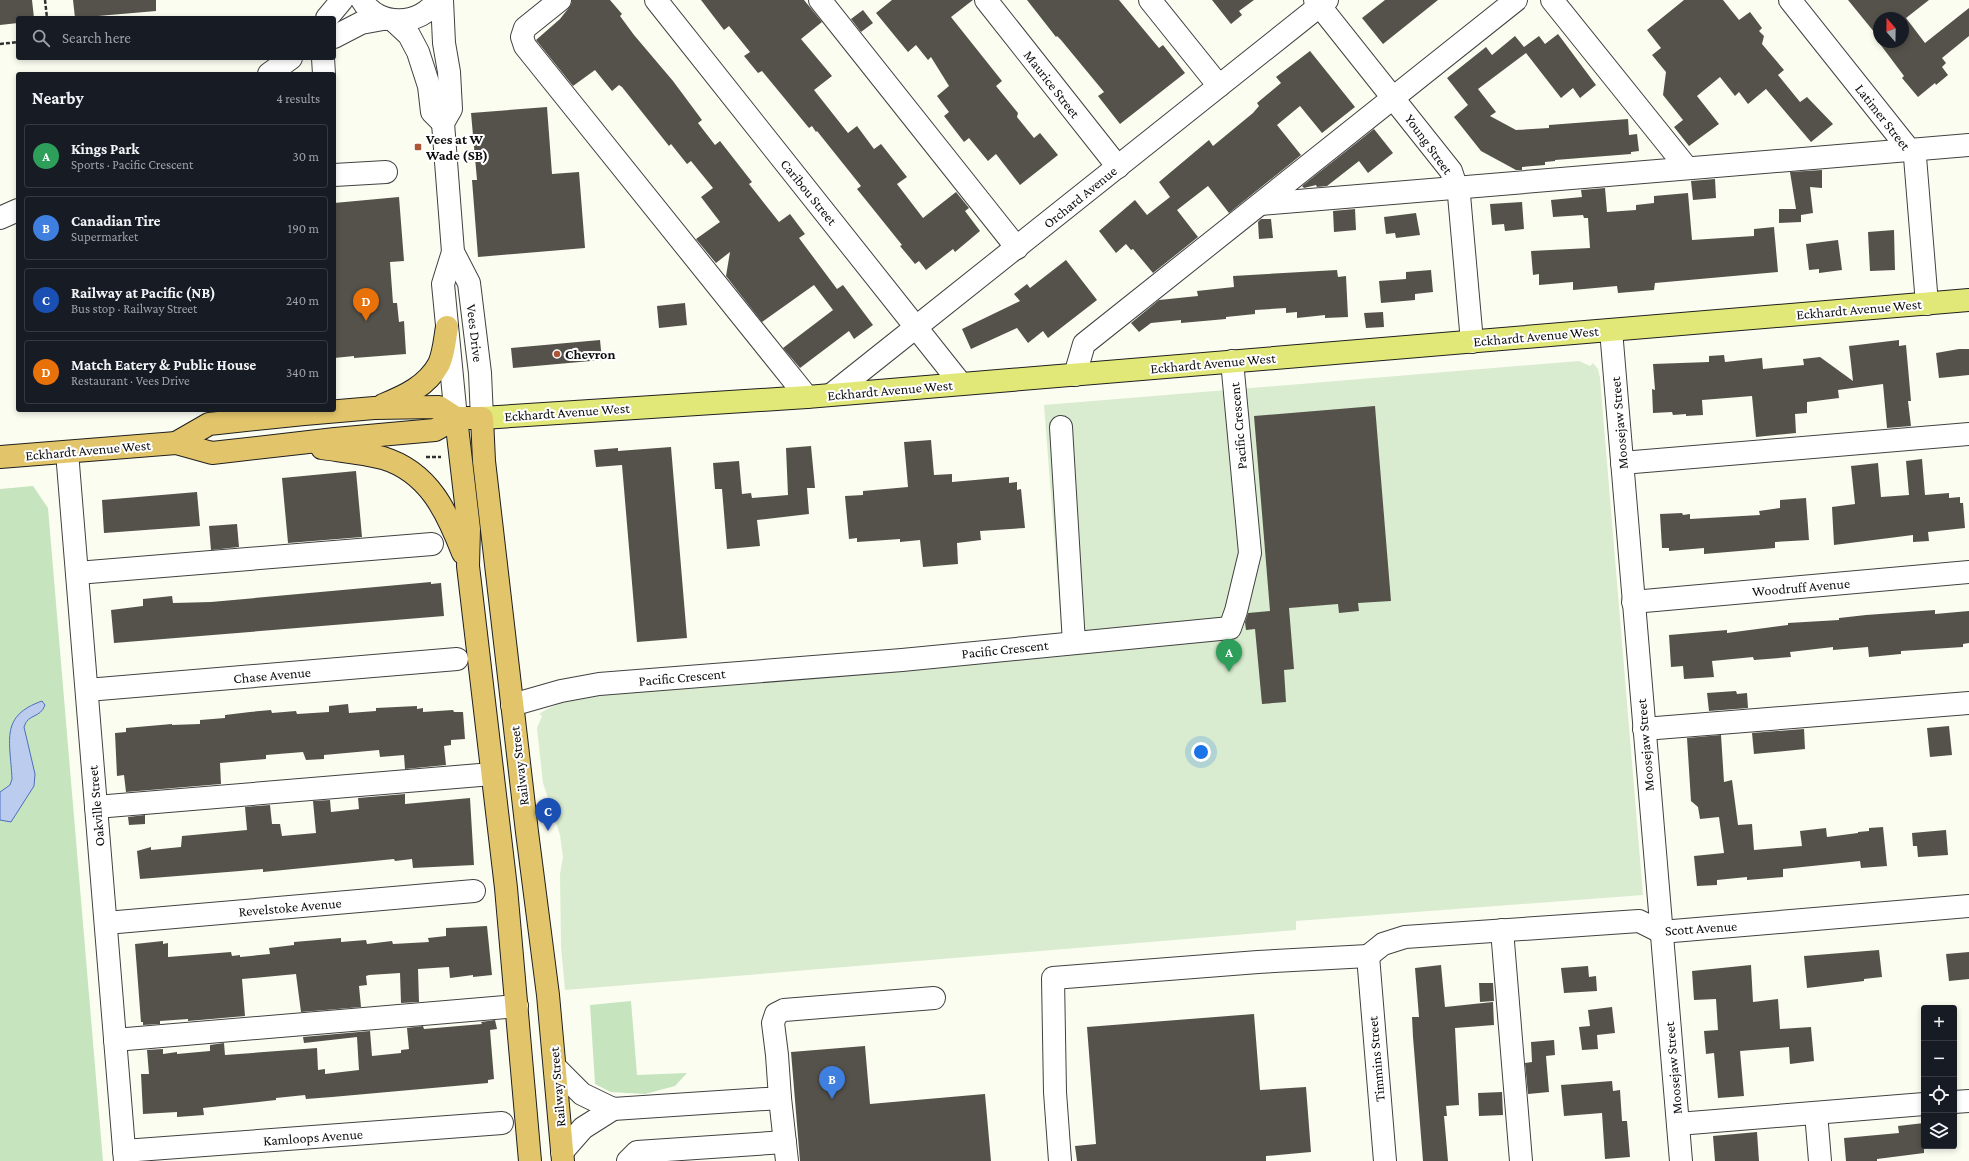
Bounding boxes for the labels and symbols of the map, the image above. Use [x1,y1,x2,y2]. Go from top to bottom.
north arrow [1873,12,1909,48]
street label: Maurice Street [1021,47,1084,121]
street label: Latimer Street [1852,81,1914,154]
street label: Young Street [1402,111,1456,178]
place label: Vees at W Wade (SB) [425,131,488,164]
marker: Vees at W Wade (SB) [413,142,423,152]
street label: Caribou Street [778,156,841,229]
street label: Orchard Avenue [1040,163,1120,231]
pin: D [353,288,379,321]
street label: Eckhardt Avenue West [1796,296,1923,322]
street label: Vees Drive [464,303,486,363]
street label: Eckhardt Avenue West [1473,323,1600,349]
place label: Chevron [565,346,615,362]
marker: Chevron [552,349,562,359]
street label: Eckhardt Avenue West [1150,350,1277,376]
street label: Moosejaw Street [1607,376,1632,470]
street label: Eckhardt Avenue West [827,377,954,403]
street label: Pacific Crescent [1226,381,1250,470]
street label: Eckhardt Avenue West [504,400,631,424]
street label: Eckhardt Avenue West [25,437,152,463]
street label: Woodruff Avenue [1751,575,1851,599]
street label: Pacific Crescent [961,636,1050,662]
pin: A [1216,639,1242,672]
street label: Chase Avenue [233,664,311,686]
street label: Pacific Crescent [638,665,727,689]
street label: Moosejaw Street [1633,698,1658,792]
street label: Railway Street [506,725,532,807]
your location [1191,742,1211,762]
street label: Oakville Street [84,764,108,847]
pin: C [535,798,561,831]
street label: Revelstoke Avenue [238,895,342,919]
street label: Scott Avenue [1664,917,1738,939]
street label: Timmins Street [1364,1015,1388,1102]
street label: Moosejaw Street [1661,1021,1686,1115]
street label: Railway Street [546,1046,568,1128]
pin: B [819,1066,845,1099]
street label: Kamloops Avenue [263,1126,363,1148]

